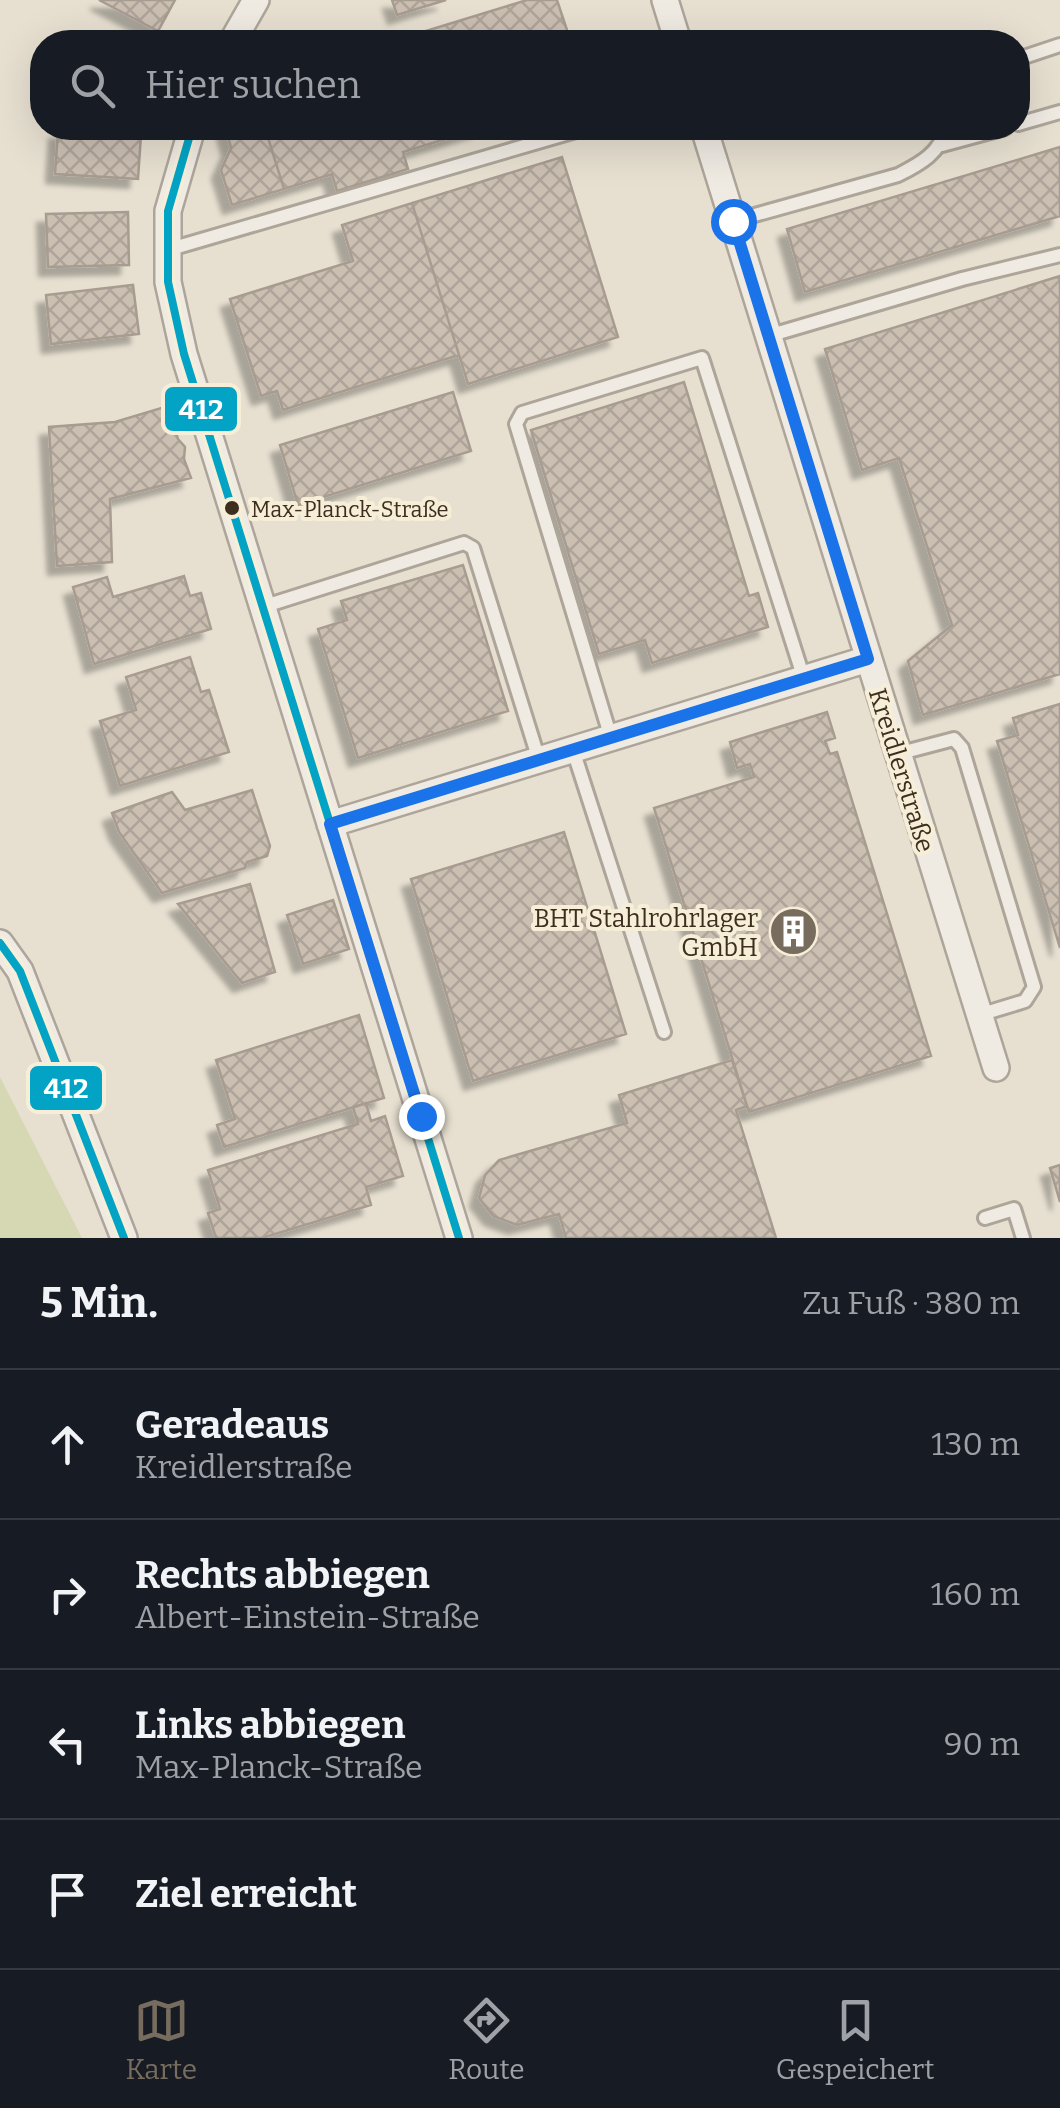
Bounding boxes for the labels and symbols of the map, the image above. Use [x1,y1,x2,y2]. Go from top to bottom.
route start [711,199,757,245]
line badge: 412 [163,385,239,433]
text: 412 [179,393,223,426]
place label: Max-Planck-Straße [251,496,449,523]
marker: Max-Planck-Straße [222,498,242,518]
street label: Kreidlerstraße [862,685,940,856]
place label: BHT Stahlrohrlager GmbH [534,904,758,963]
building icon: BHT Stahlrohrlager GmbH [767,906,819,958]
line badge: 412 [28,1064,104,1112]
text: 412 [44,1072,88,1105]
route end [399,1094,445,1140]

